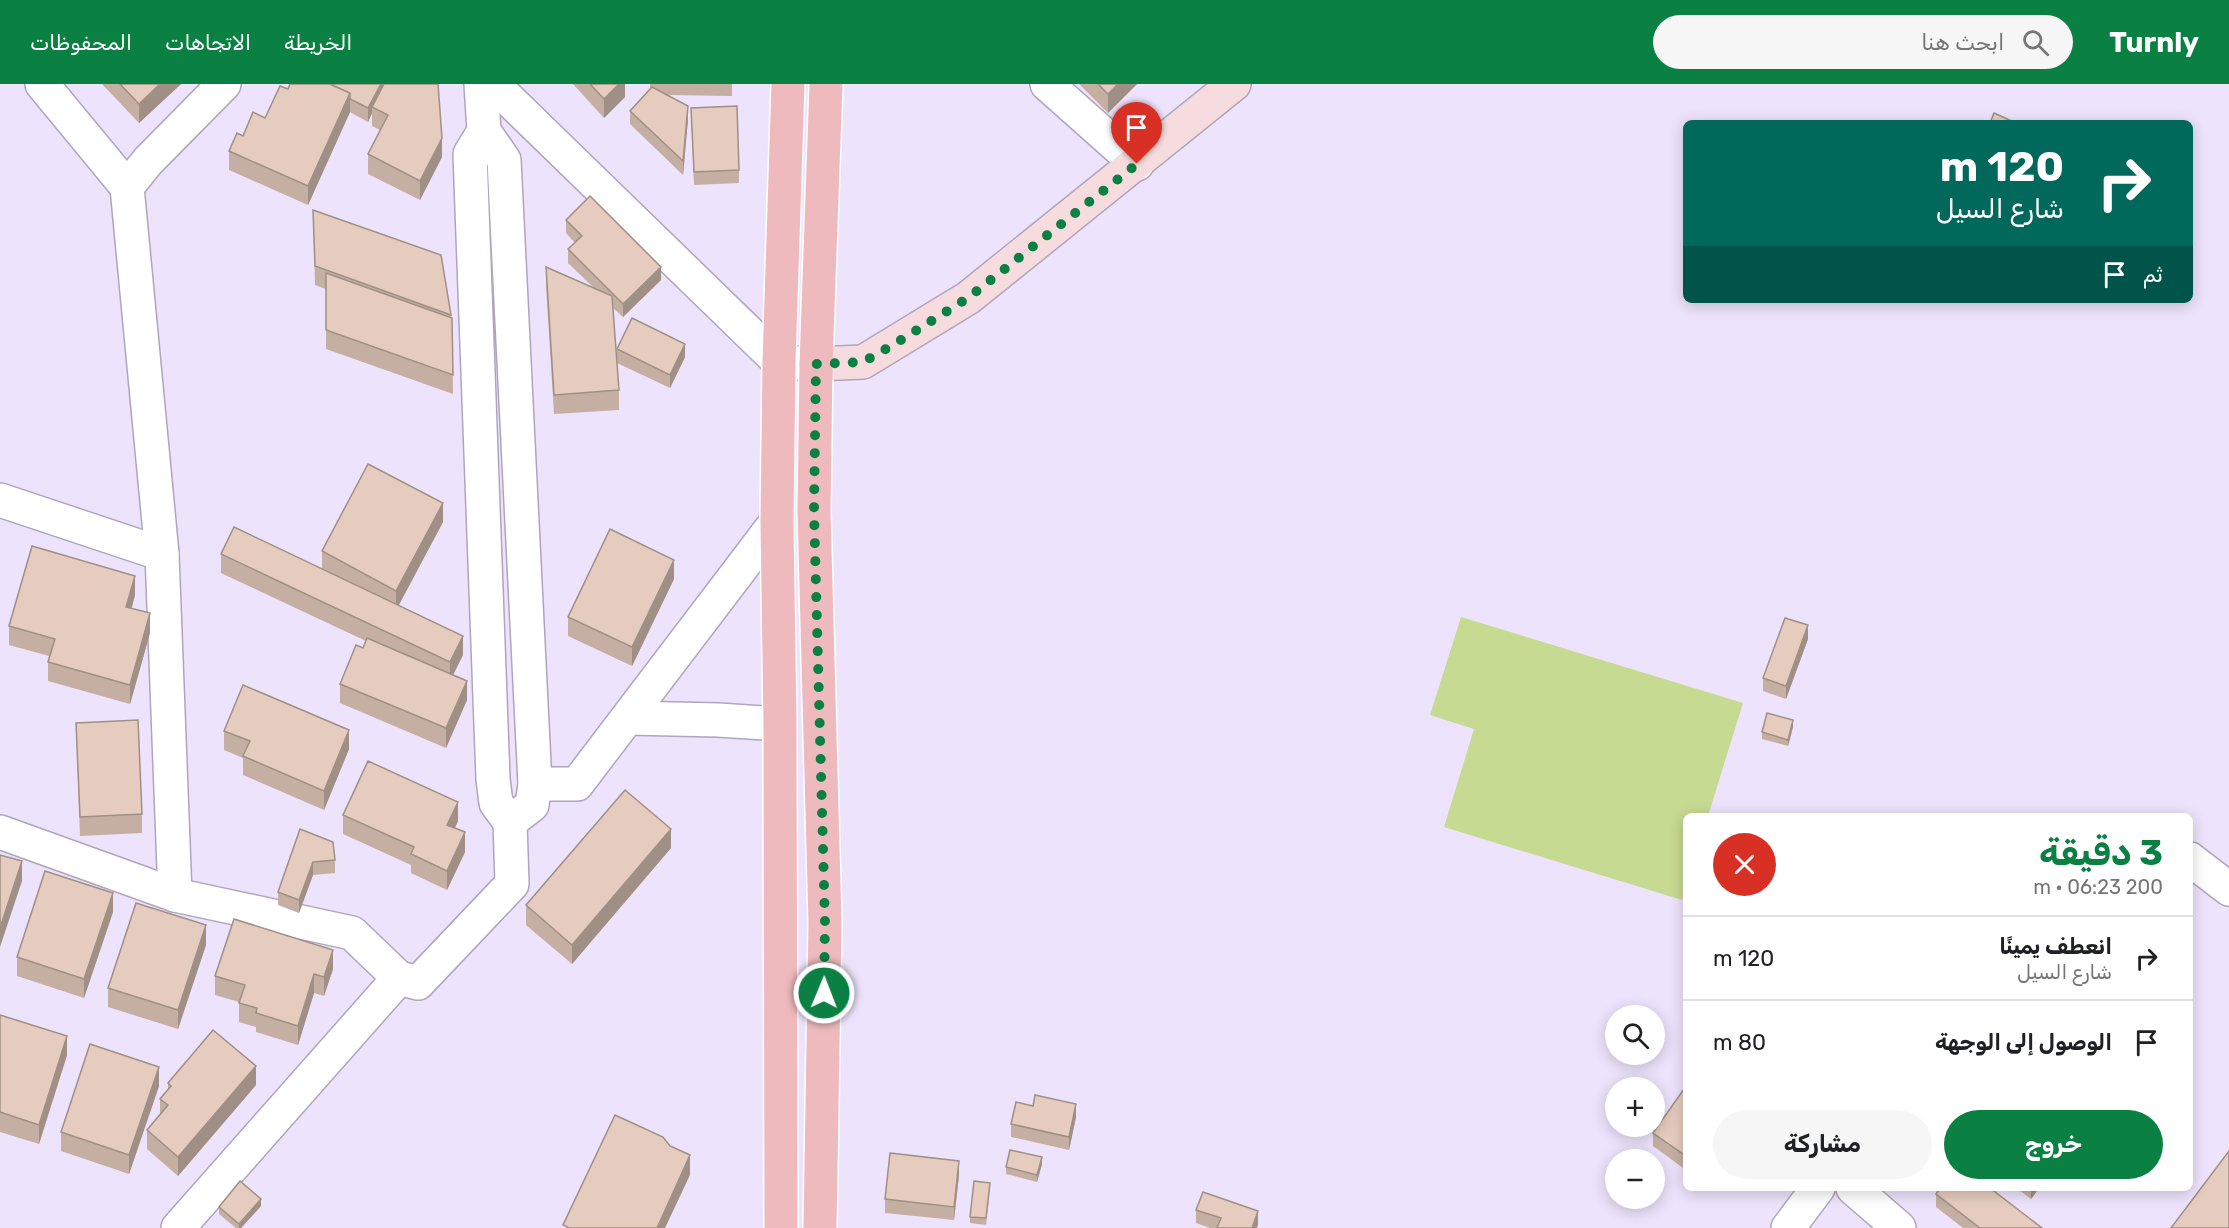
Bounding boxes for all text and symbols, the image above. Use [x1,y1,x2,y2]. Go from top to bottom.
search box [1653,15,2073,69]
icon: search [2019,26,2052,59]
text: Turnly [2109,26,2199,59]
text: ابحث هنا [1921,29,2004,56]
text: المحفوظات [30,30,132,55]
text: الاتجاهات [165,30,251,55]
text: الخريطة [284,30,352,55]
pin [1111,102,1162,164]
icon: arrive [1120,111,1153,144]
text: 120 m [1940,142,2064,192]
icon: right [2085,144,2163,222]
text: شارع السيل [1936,193,2064,225]
icon: arrive [2098,258,2131,291]
text: ثم [2143,261,2163,288]
text: 3 دقيقة [2039,831,2163,874]
button: close [1713,833,1776,896]
text: 200 m · 06:23 [2033,875,2163,899]
text: انعطف يمينًا [1999,933,2112,960]
icon: right [2130,942,2163,975]
text: 120 m [1713,945,1774,972]
text: شارع السيل [2017,960,2112,984]
position arrow [792,961,856,1025]
map controls [1605,1005,1665,1209]
button: search [1605,1005,1665,1065]
icon: arrive [2130,1026,2163,1059]
text: 80 m [1713,1029,1766,1056]
text: الوصول إلى الوجهة [1935,1029,2112,1056]
button: + [1605,1077,1665,1137]
button: مشاركة [1713,1110,1932,1179]
button: خروج [1944,1110,2163,1179]
button: − [1605,1149,1665,1209]

